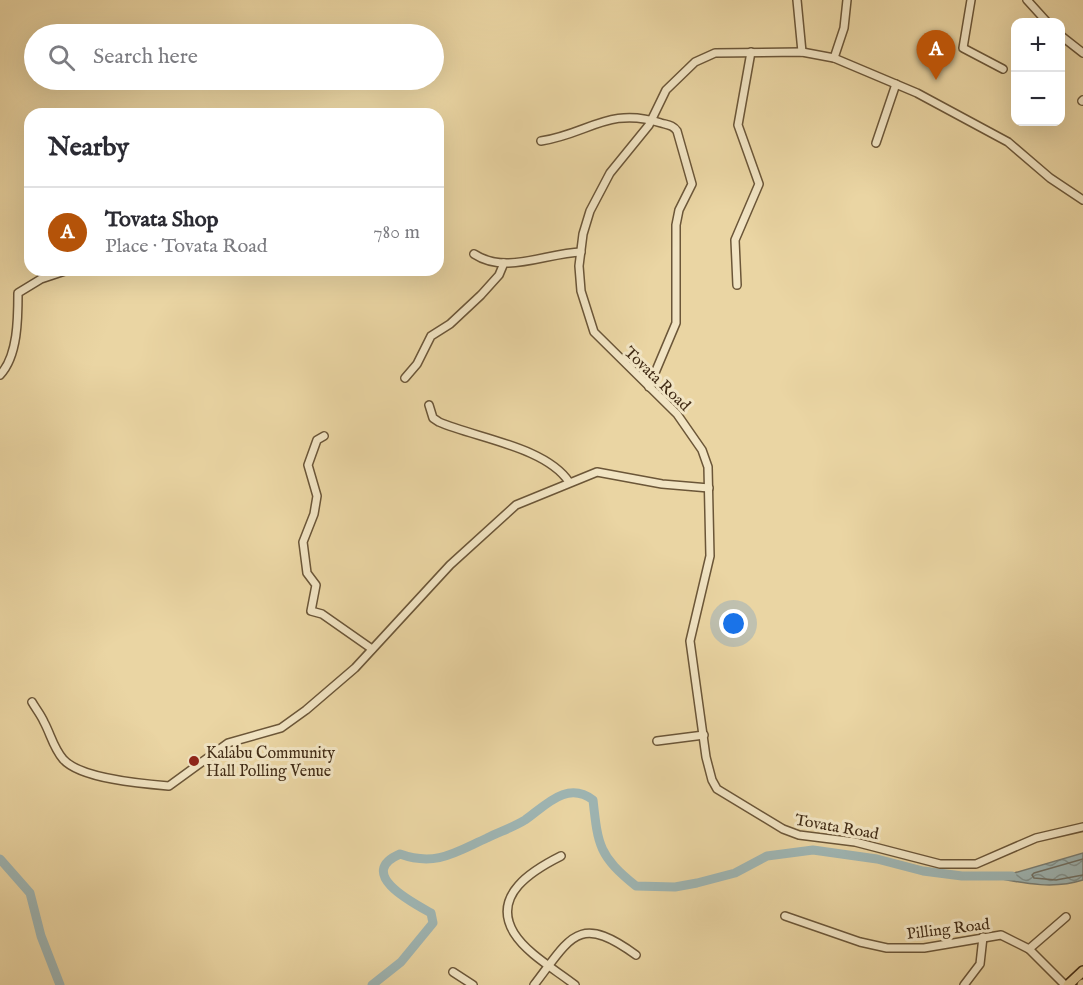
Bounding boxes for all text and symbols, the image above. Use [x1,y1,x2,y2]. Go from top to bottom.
map controls [1011,18,1065,126]
button: + [1011,18,1065,72]
search box [24,24,444,90]
pin: A [916,31,956,80]
icon: search [45,41,78,74]
text: Search here [93,43,198,71]
button: − [1011,72,1065,126]
text: Nearby [48,131,129,164]
text: Tovata Shop [105,206,218,234]
text: A [61,220,74,245]
text: 780 m [373,220,420,245]
text: Place · Tovata Road [105,234,267,259]
street label: Tovata Road [619,343,694,416]
your location [719,609,748,638]
place label: Kalabu Community Hall Polling Venue [206,744,335,782]
marker: Kalabu Community Hall Polling Venue [187,754,201,768]
street label: Tovata Road [793,811,881,845]
street label: Pilling Road [906,915,991,945]

